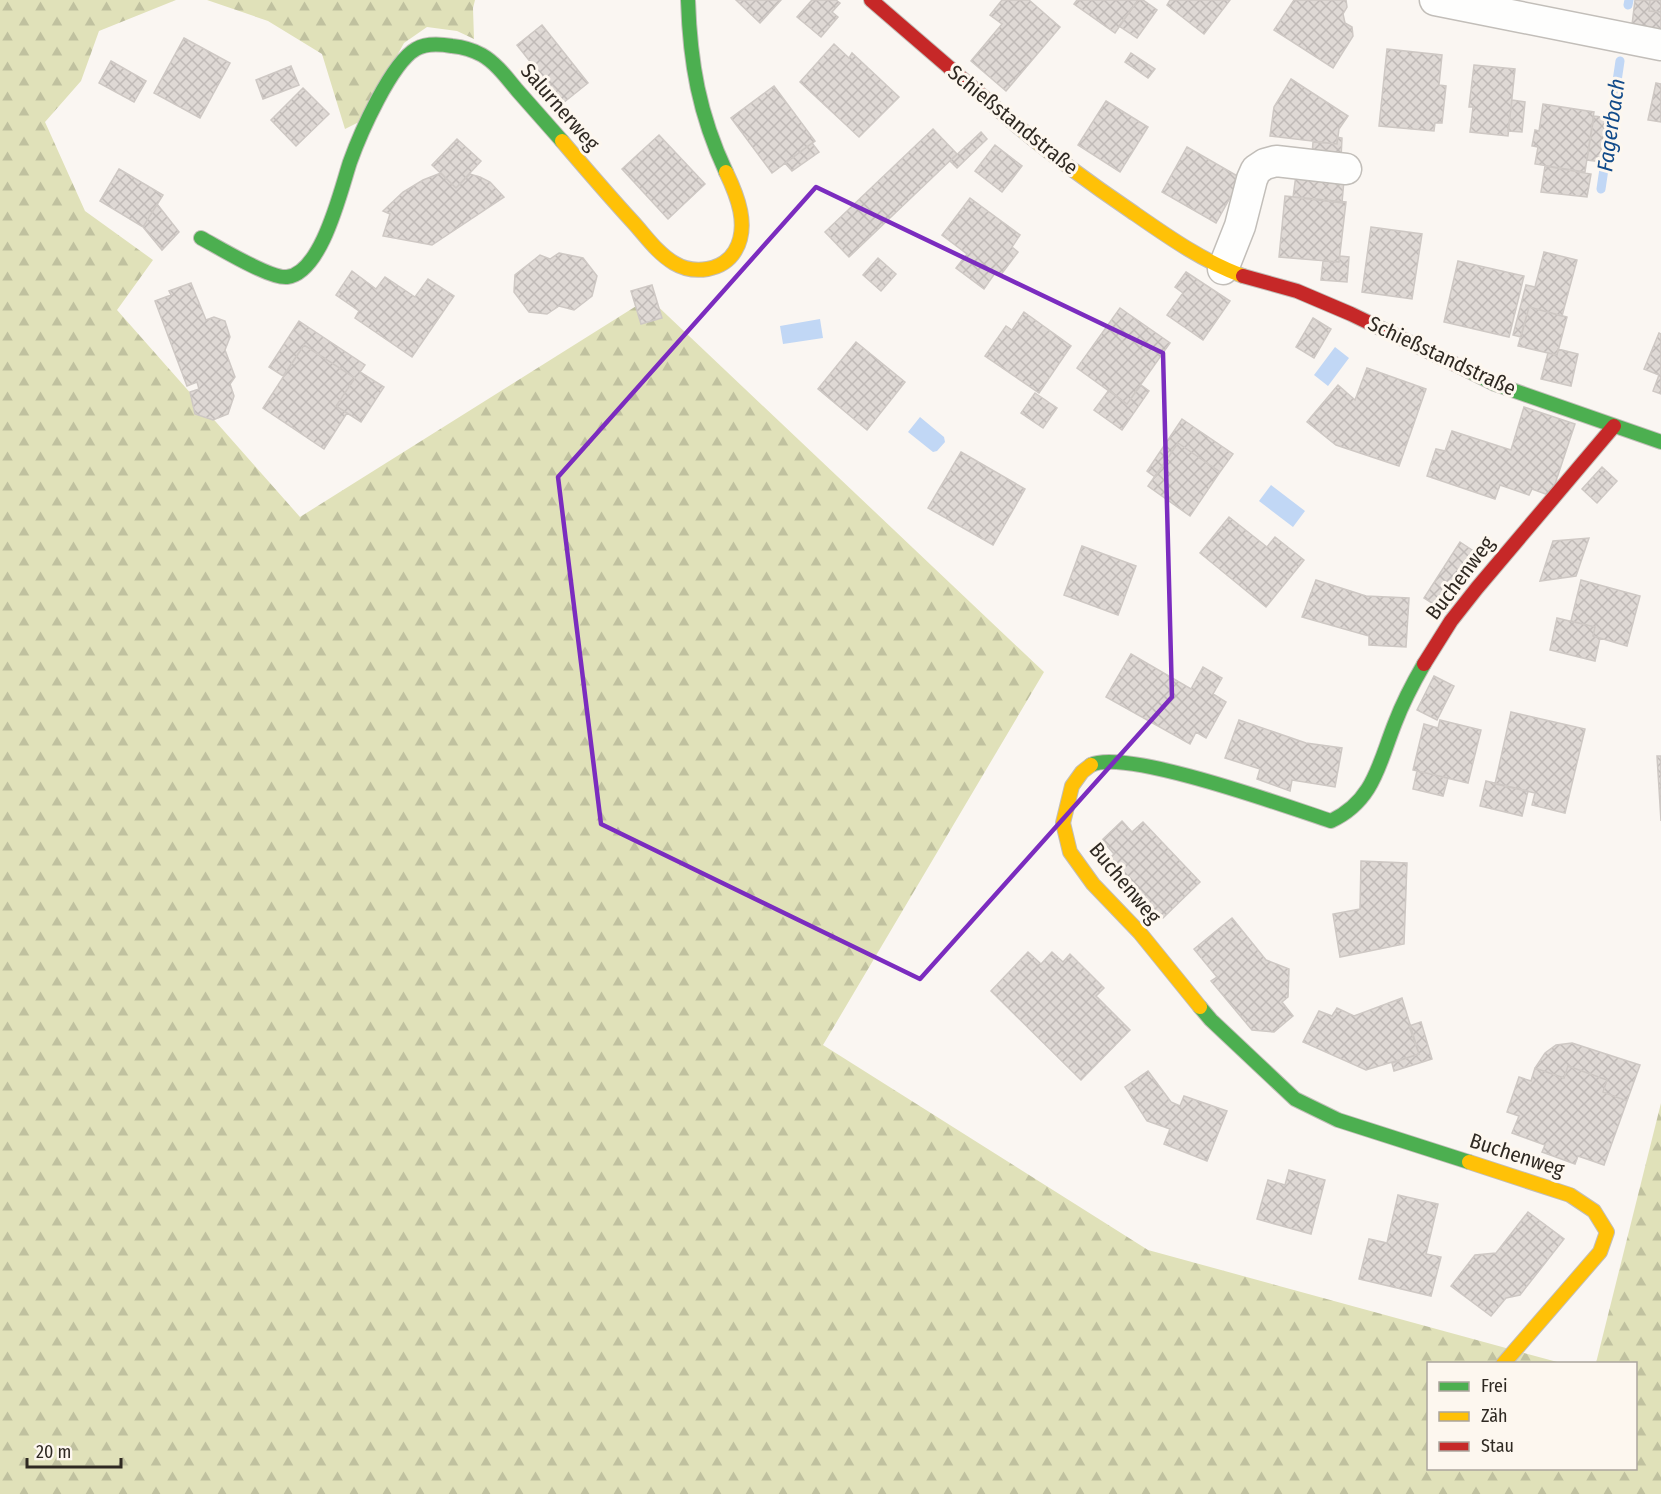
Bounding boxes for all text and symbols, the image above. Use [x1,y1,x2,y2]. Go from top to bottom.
street label: Salurnerweg [515,58,605,156]
street label: Schießstandstraße [943,60,1083,180]
water label: Fagerbach [1591,77,1631,173]
street label: Schießstandstraße [1364,310,1520,402]
street label: Buchenweg [1420,531,1500,625]
street label: Buchenweg [1084,837,1167,929]
street label: Buchenweg [1466,1127,1568,1183]
legend [1427,1362,1637,1470]
text: Frei [1481,1375,1507,1397]
text: Zäh [1481,1405,1508,1427]
scale bar [27,1431,122,1469]
text: Stau [1481,1435,1514,1457]
text: 20 m [36,1441,71,1463]

